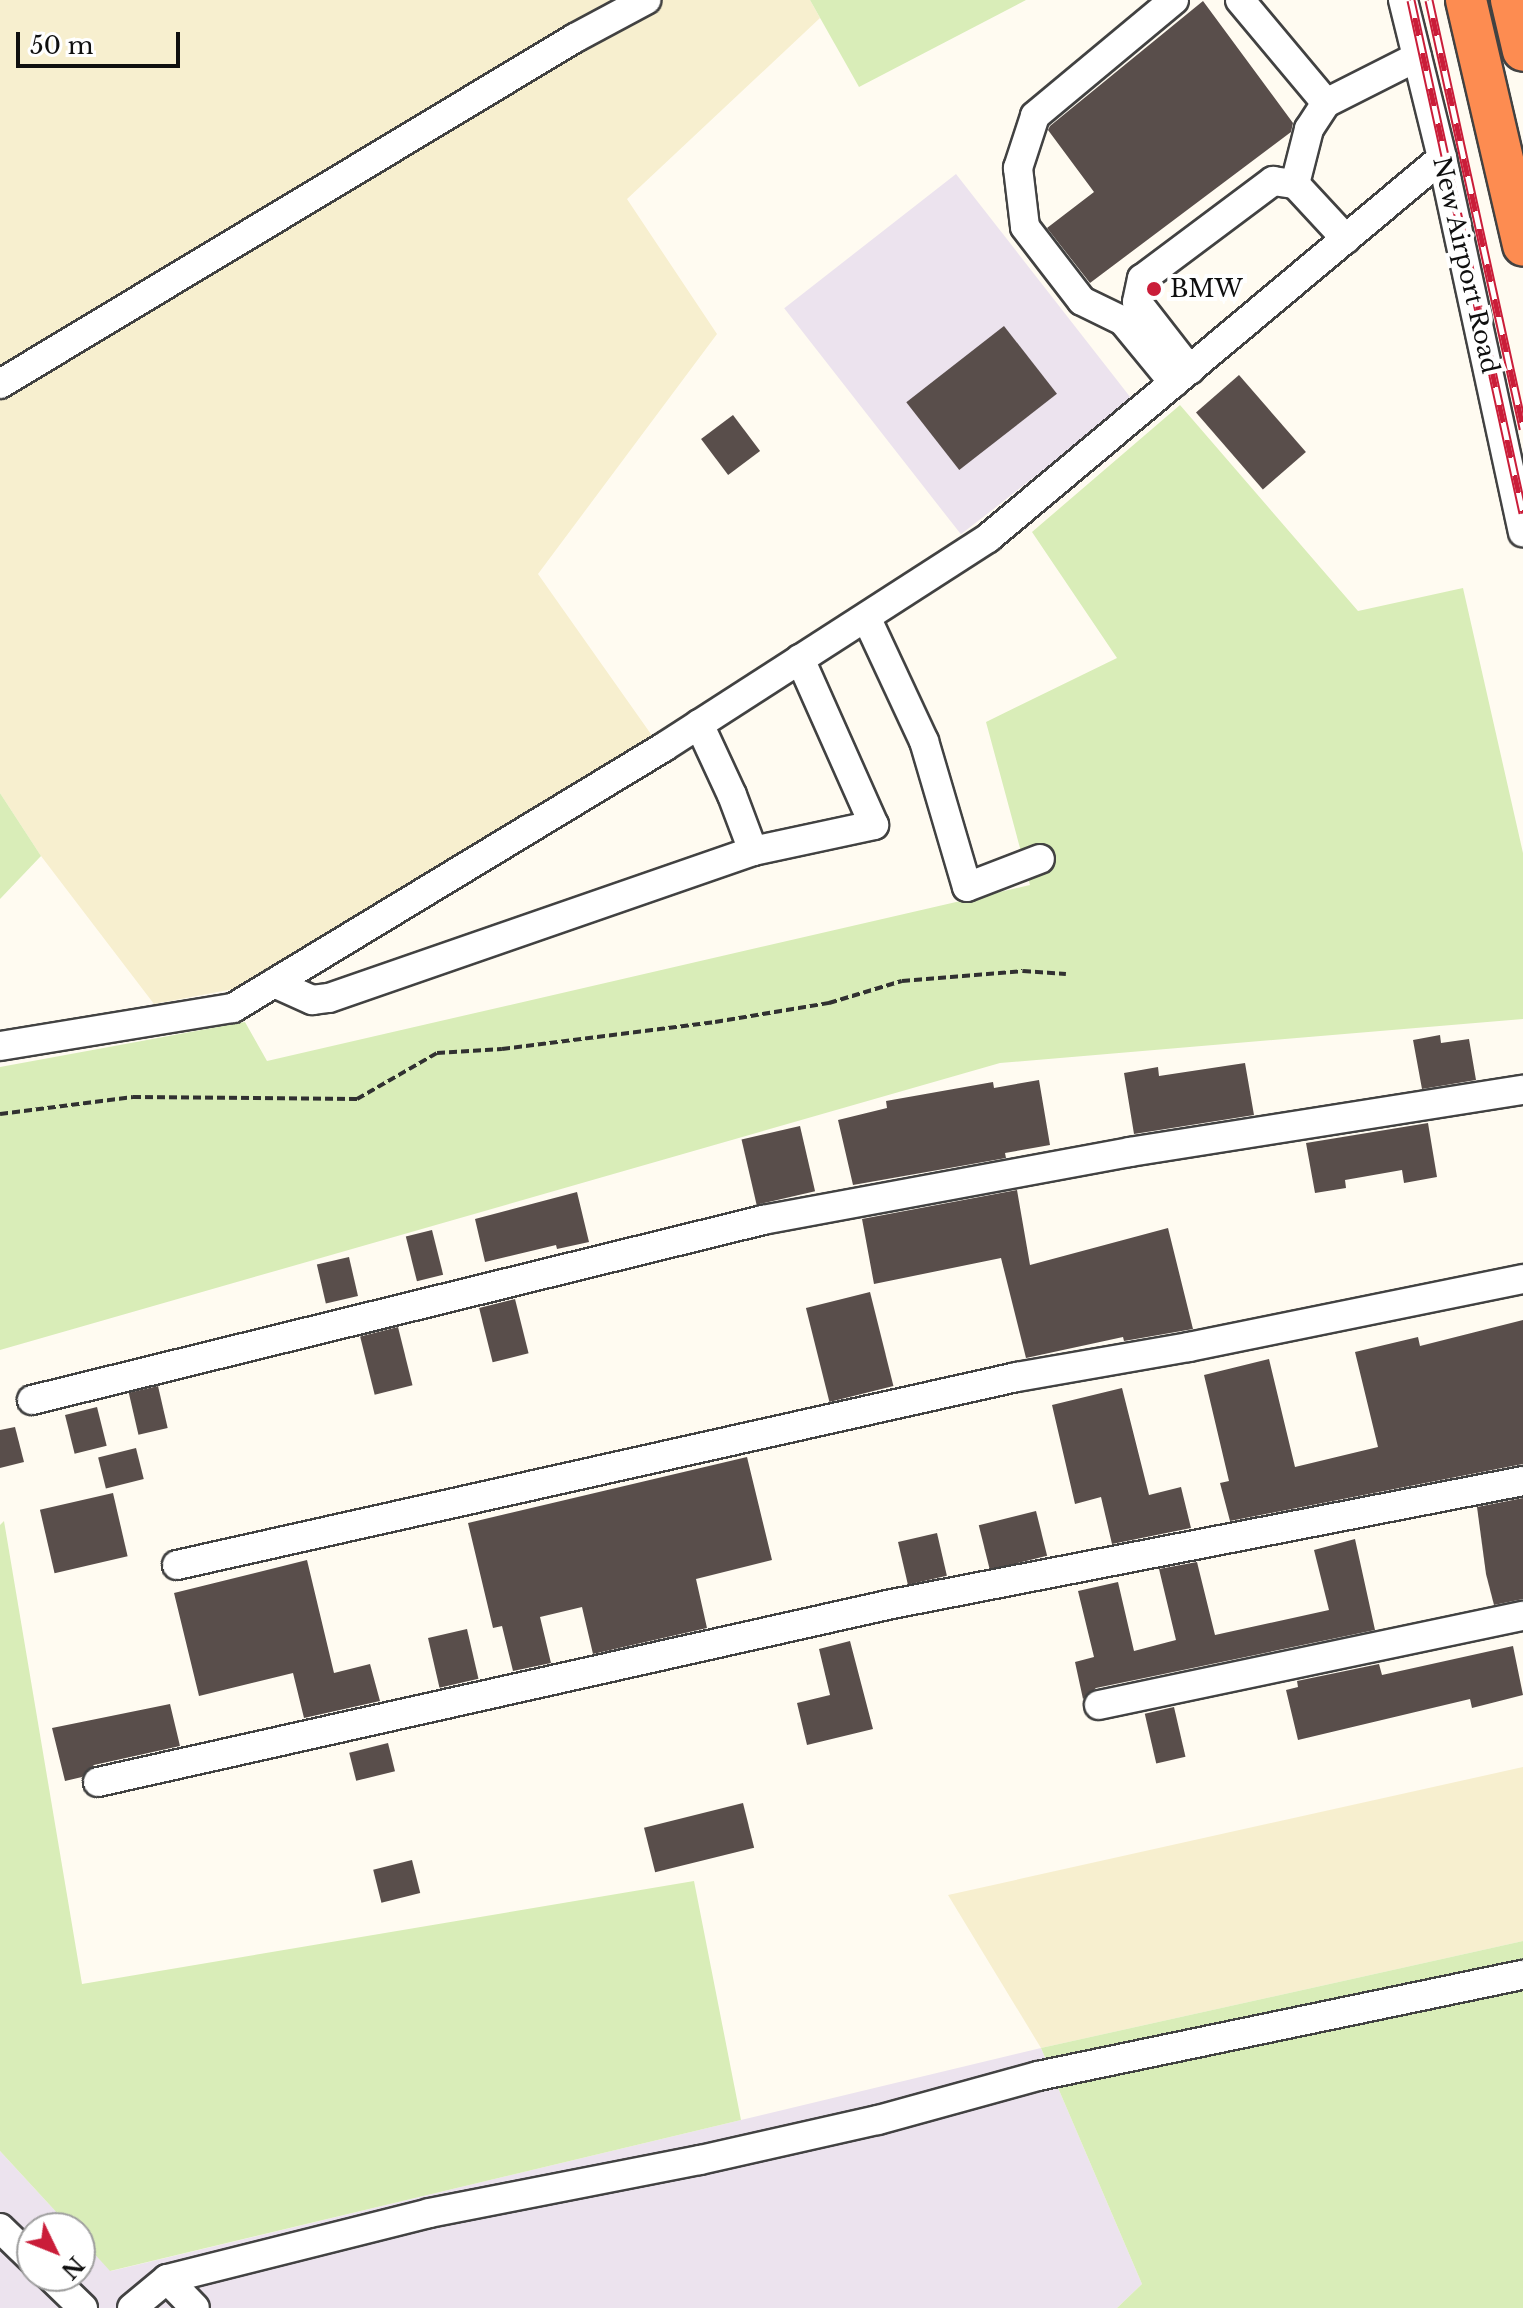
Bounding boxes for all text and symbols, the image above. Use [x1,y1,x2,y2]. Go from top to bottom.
scale bar [20,16,184,66]
text: 50 m [30,31,93,60]
street label: New Airport Road [1427,153,1505,377]
place label: BMW [1170,275,1243,303]
marker: BMW [1145,280,1163,298]
north arrow [16,2212,96,2292]
text: N [56,2251,89,2284]

